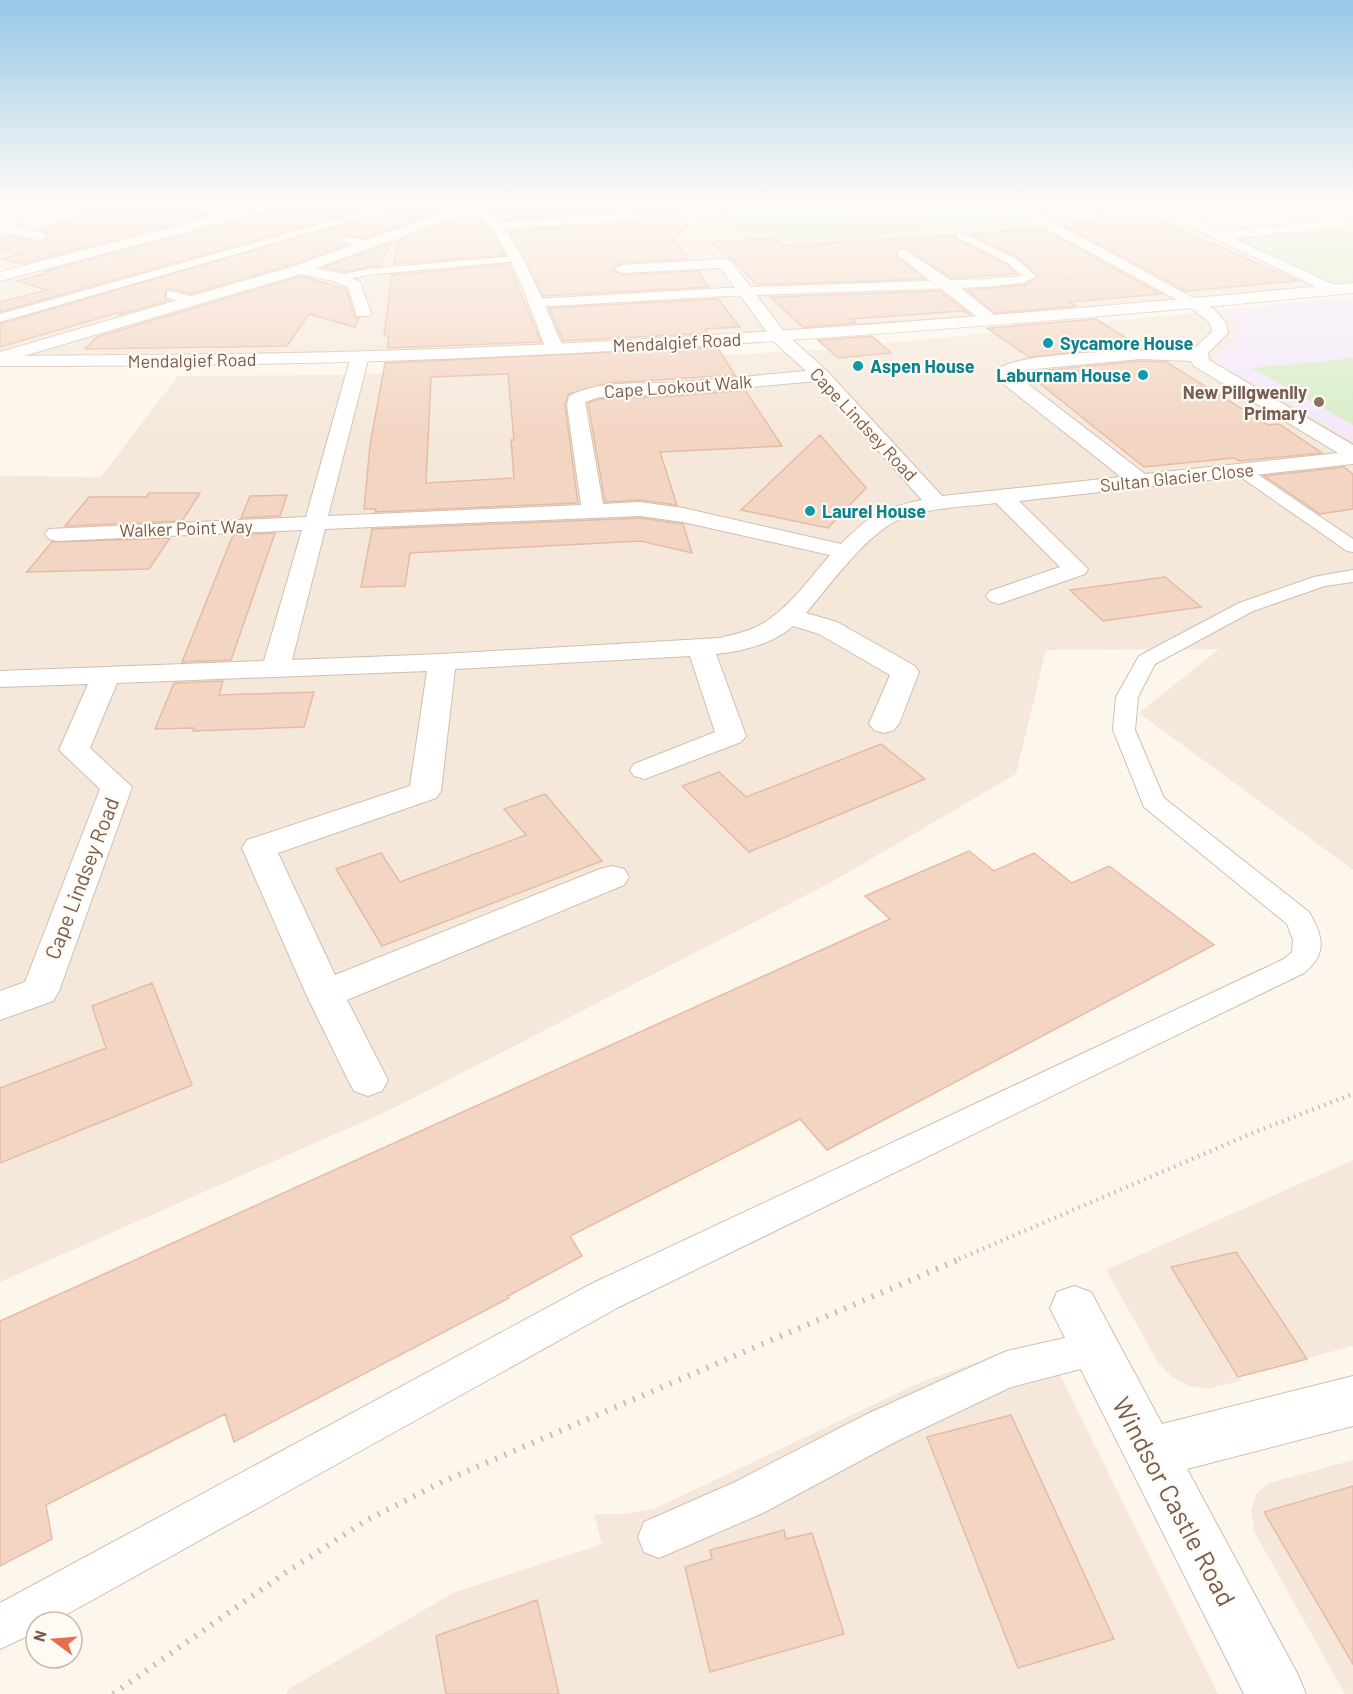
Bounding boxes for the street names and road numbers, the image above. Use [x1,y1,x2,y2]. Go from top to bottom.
street label: Mendalgief Road [612,328,742,356]
street label: Mendalgief Road [127,348,257,372]
street label: Cape Lindsey Road [806,363,922,485]
street label: Cape Lookout Walk [603,370,753,402]
street label: Sultan Glacier Close [1099,458,1255,496]
street label: Walker Point Way [119,515,253,541]
street label: Cape Lindsey Road [39,793,123,963]
street label: Windsor Castle Road [1107,1391,1243,1611]

